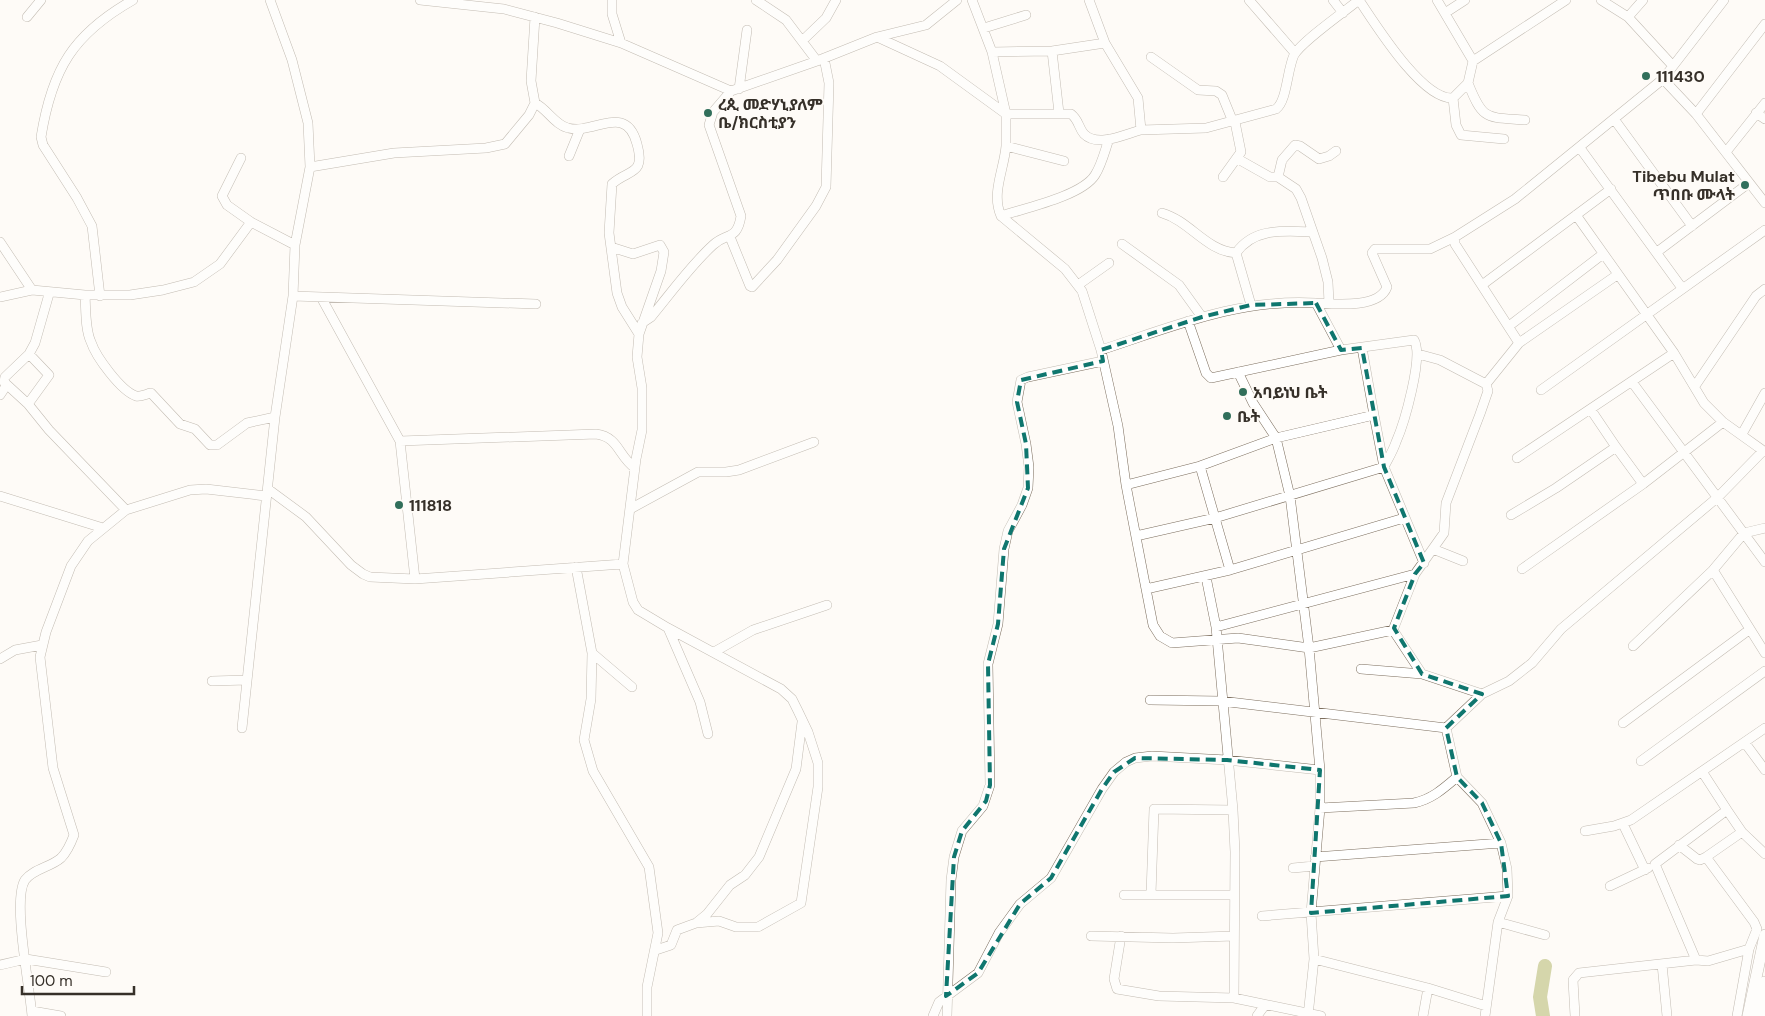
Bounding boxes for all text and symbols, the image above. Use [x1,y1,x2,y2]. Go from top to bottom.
place label: 111430 [1656,66,1705,87]
marker: 111430 [1640,70,1652,82]
place label: ረጲ መድሃኒያለም ቤ/ክርስቲያን [718,94,823,133]
marker: ረጲ መድሃኒያለም ቤ/ክርስቲያን [702,107,714,119]
place label: Tibebu Mulat ጥበቡ ሙላት [1632,166,1735,205]
marker: Tibebu Mulat ጥበቡ ሙላት [1739,179,1751,191]
place label: አባይነህ ቤት [1253,382,1328,403]
marker: አባይነህ ቤት [1237,386,1249,398]
place label: ቤት [1237,406,1260,427]
marker: ቤት [1221,410,1233,422]
place label: 111818 [409,495,452,516]
marker: 111818 [393,499,405,511]
scale bar [22,964,135,996]
text: 100 m [30,971,73,991]

